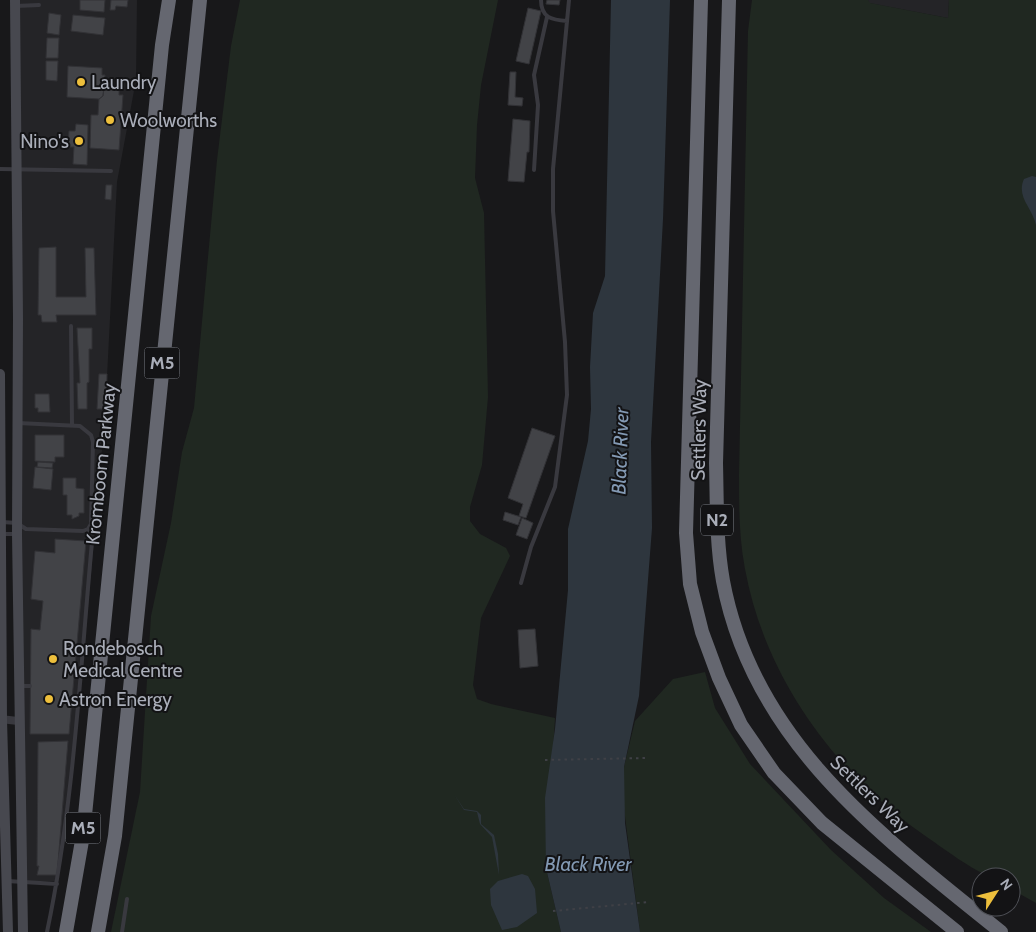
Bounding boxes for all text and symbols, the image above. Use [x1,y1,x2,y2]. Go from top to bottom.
place label: Laundry [91,71,157,94]
marker: Laundry [75,76,87,88]
place label: Woolworths [120,109,217,132]
marker: Woolworths [104,114,116,126]
place label: Nino's [20,130,69,153]
marker: Nino's [73,135,85,147]
road number: M5 [144,348,180,378]
street label: Settlers Way [687,379,711,481]
street label: Kromboom Parkway [81,382,121,546]
water label: Black River [606,406,634,495]
road number: N2 [701,504,733,536]
place label: Rondebosch Medical Centre [63,637,183,682]
marker: Rondebosch Medical Centre [47,653,59,665]
place label: Astron Energy [59,688,172,711]
marker: Astron Energy [43,693,55,705]
street label: Settlers Way [826,750,915,838]
road number: M5 [66,812,100,844]
water label: Black River [545,852,632,876]
north arrow [971,867,1021,917]
text: N [996,875,1017,894]

